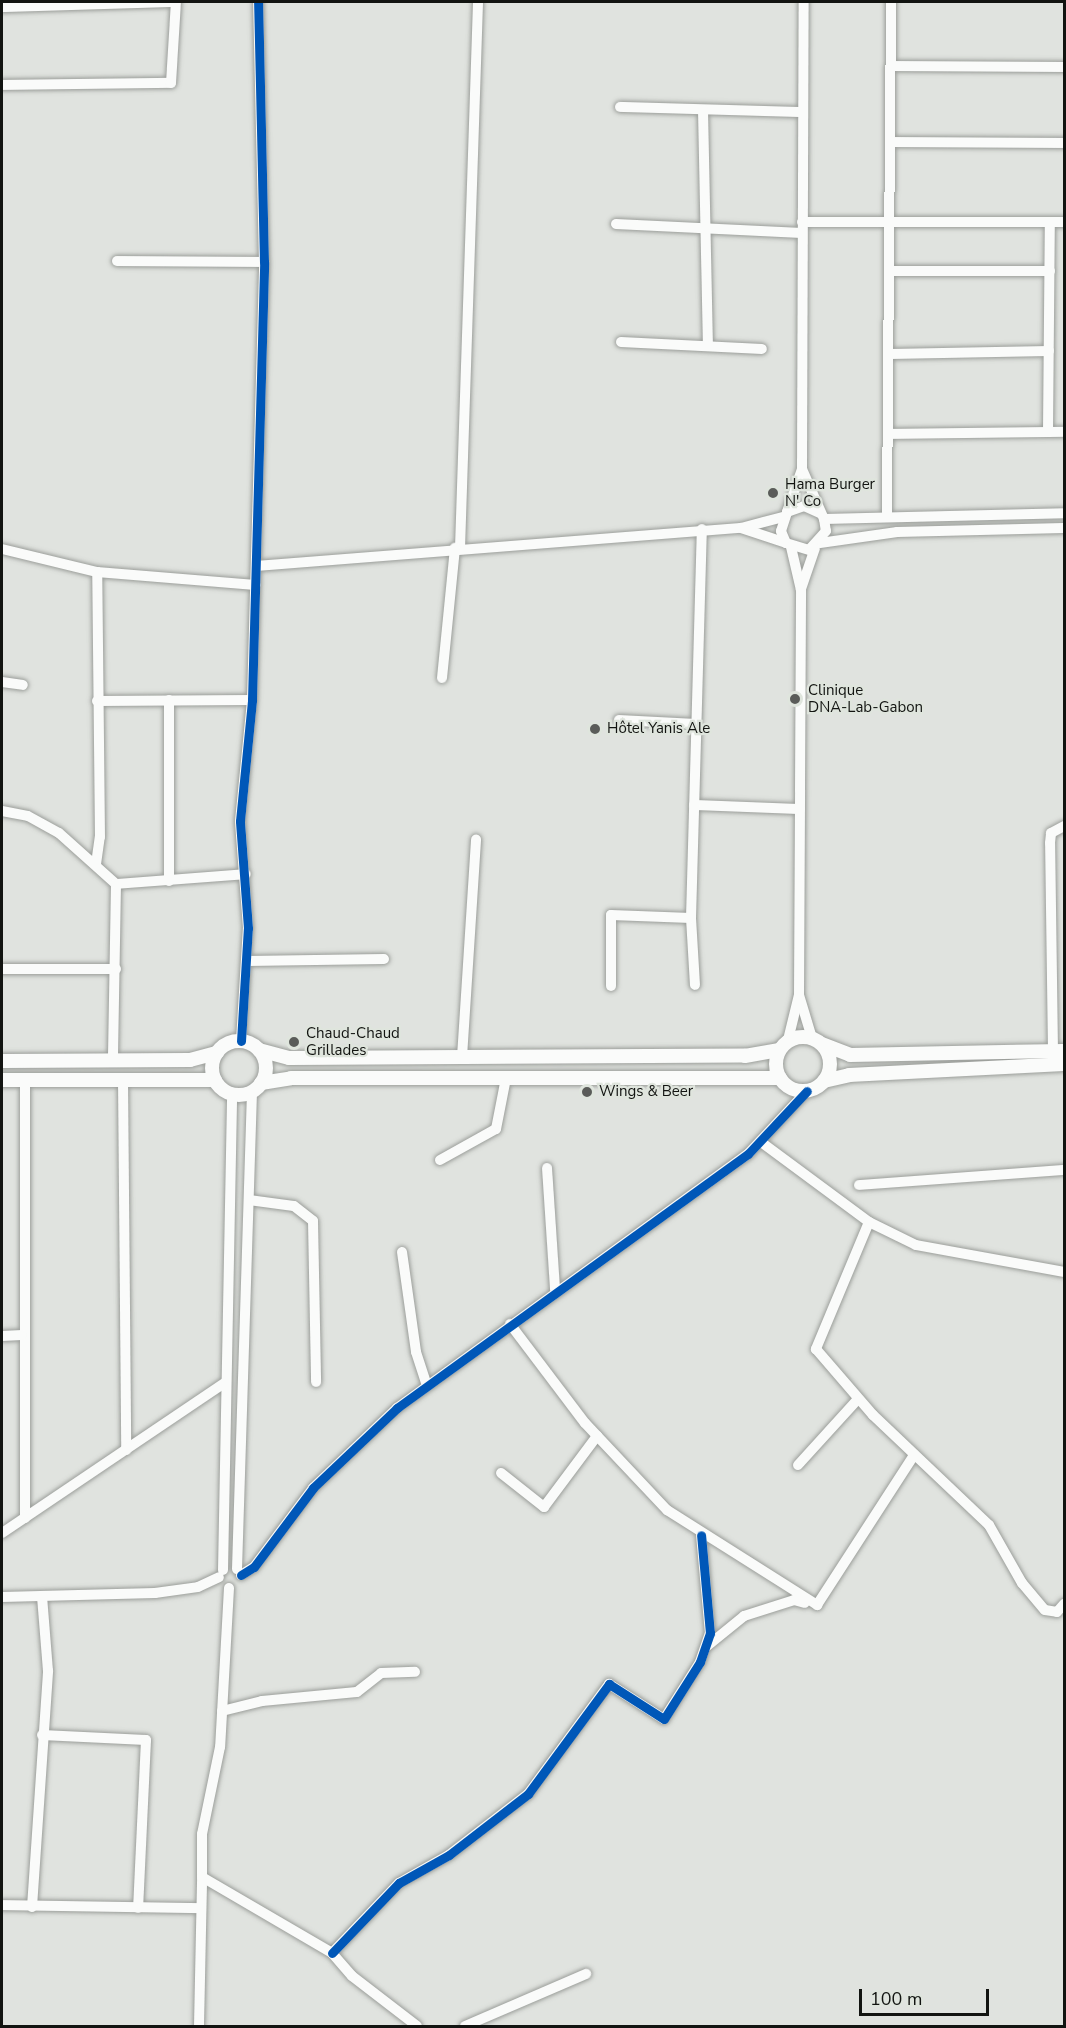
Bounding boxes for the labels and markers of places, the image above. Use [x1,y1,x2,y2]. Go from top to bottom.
place label: Hama Burger N' Co [785,475,875,510]
marker: Hama Burger N' Co [766,486,780,500]
place label: Clinique DNA-Lab-Gabon [808,681,923,716]
marker: Clinique DNA-Lab-Gabon [786,690,804,708]
place label: Hôtel Yanis Ale [607,720,710,738]
marker: Hôtel Yanis Ale [588,722,602,736]
place label: Chaud-Chaud Grillades [306,1024,400,1059]
marker: Chaud-Chaud Grillades [287,1035,301,1049]
place label: Wings & Beer [599,1083,693,1101]
marker: Wings & Beer [580,1085,594,1099]

